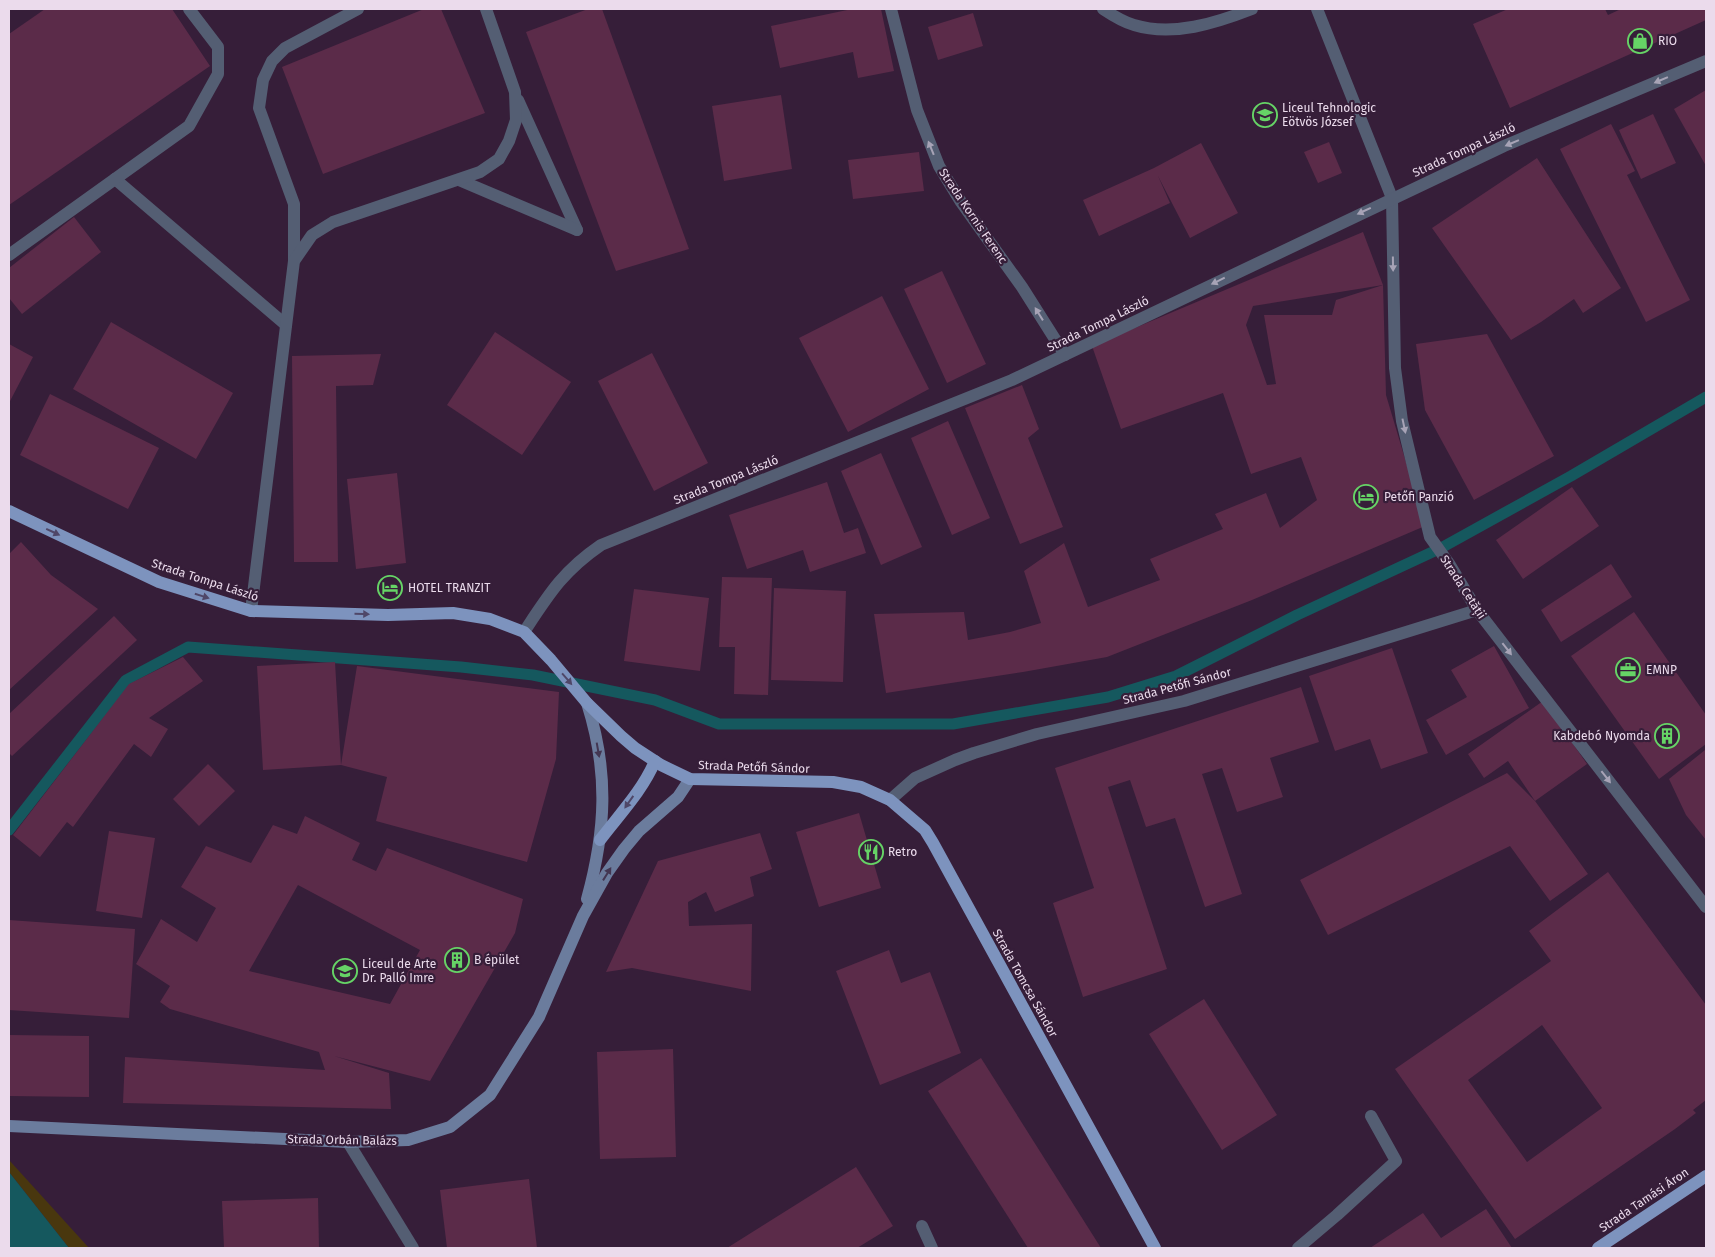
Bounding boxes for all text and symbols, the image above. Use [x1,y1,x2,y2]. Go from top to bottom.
shop icon: RIO [1627,28,1653,54]
place label: RIO [1658,34,1677,48]
one-way arrow [1654,76,1668,84]
place label: Liceul Tehnologic Eötvös József [1282,101,1376,129]
school or university icon: Liceul Tehnologic Eötvös József [1252,102,1278,128]
street label: Strada Tompa László [1410,120,1518,180]
one-way arrow [1504,139,1519,147]
one-way arrow [927,141,935,155]
street label: Strada Kornis Ferenc [936,166,1010,266]
one-way arrow [1357,207,1371,215]
one-way arrow [1389,257,1397,273]
one-way arrow [1211,278,1225,286]
street label: Strada Tompa László [1045,293,1151,355]
one-way arrow [1034,307,1043,320]
one-way arrow [1400,418,1408,434]
street label: Strada Tompa László [672,453,780,507]
hotel icon: Petőfi Panzió [1353,484,1379,510]
place label: Petőfi Panzió [1384,490,1454,504]
one-way arrow [46,528,60,536]
street label: Strada Cetății [1436,552,1489,622]
street label: Strada Tompa László [150,556,260,604]
hotel icon: HOTEL TRANZIT [377,575,403,601]
place label: HOTEL TRANZIT [408,581,491,595]
one-way arrow [195,592,210,600]
one-way arrow [354,610,370,618]
one-way arrow [1502,642,1512,655]
office icon: EMNP [1615,657,1641,683]
place label: EMNP [1646,663,1677,677]
street label: Strada Petőfi Sándor [1121,665,1233,707]
one-way arrow [561,673,572,685]
building icon: Kabdebó Nyomda [1654,723,1680,749]
place label: Kabdebó Nyomda [1553,729,1650,743]
one-way arrow [595,742,603,758]
street label: Strada Petőfi Sándor [698,758,810,776]
one-way arrow [1601,770,1611,784]
one-way arrow [624,795,634,809]
restaurant icon: Retro [858,839,884,865]
place label: Retro [888,845,917,859]
one-way arrow [602,868,612,881]
street label: Strada Tomcsa Sándor [990,927,1061,1040]
building icon: B épület [444,947,470,973]
place label: B épület [474,953,520,967]
place label: Liceul de Arte Dr. Palló Imre [362,957,436,985]
school or university icon: Liceul de Arte Dr. Palló Imre [332,958,358,984]
street label: Strada Orbán Balázs [287,1132,397,1148]
street label: Strada Tamási Áron [1596,1164,1691,1235]

